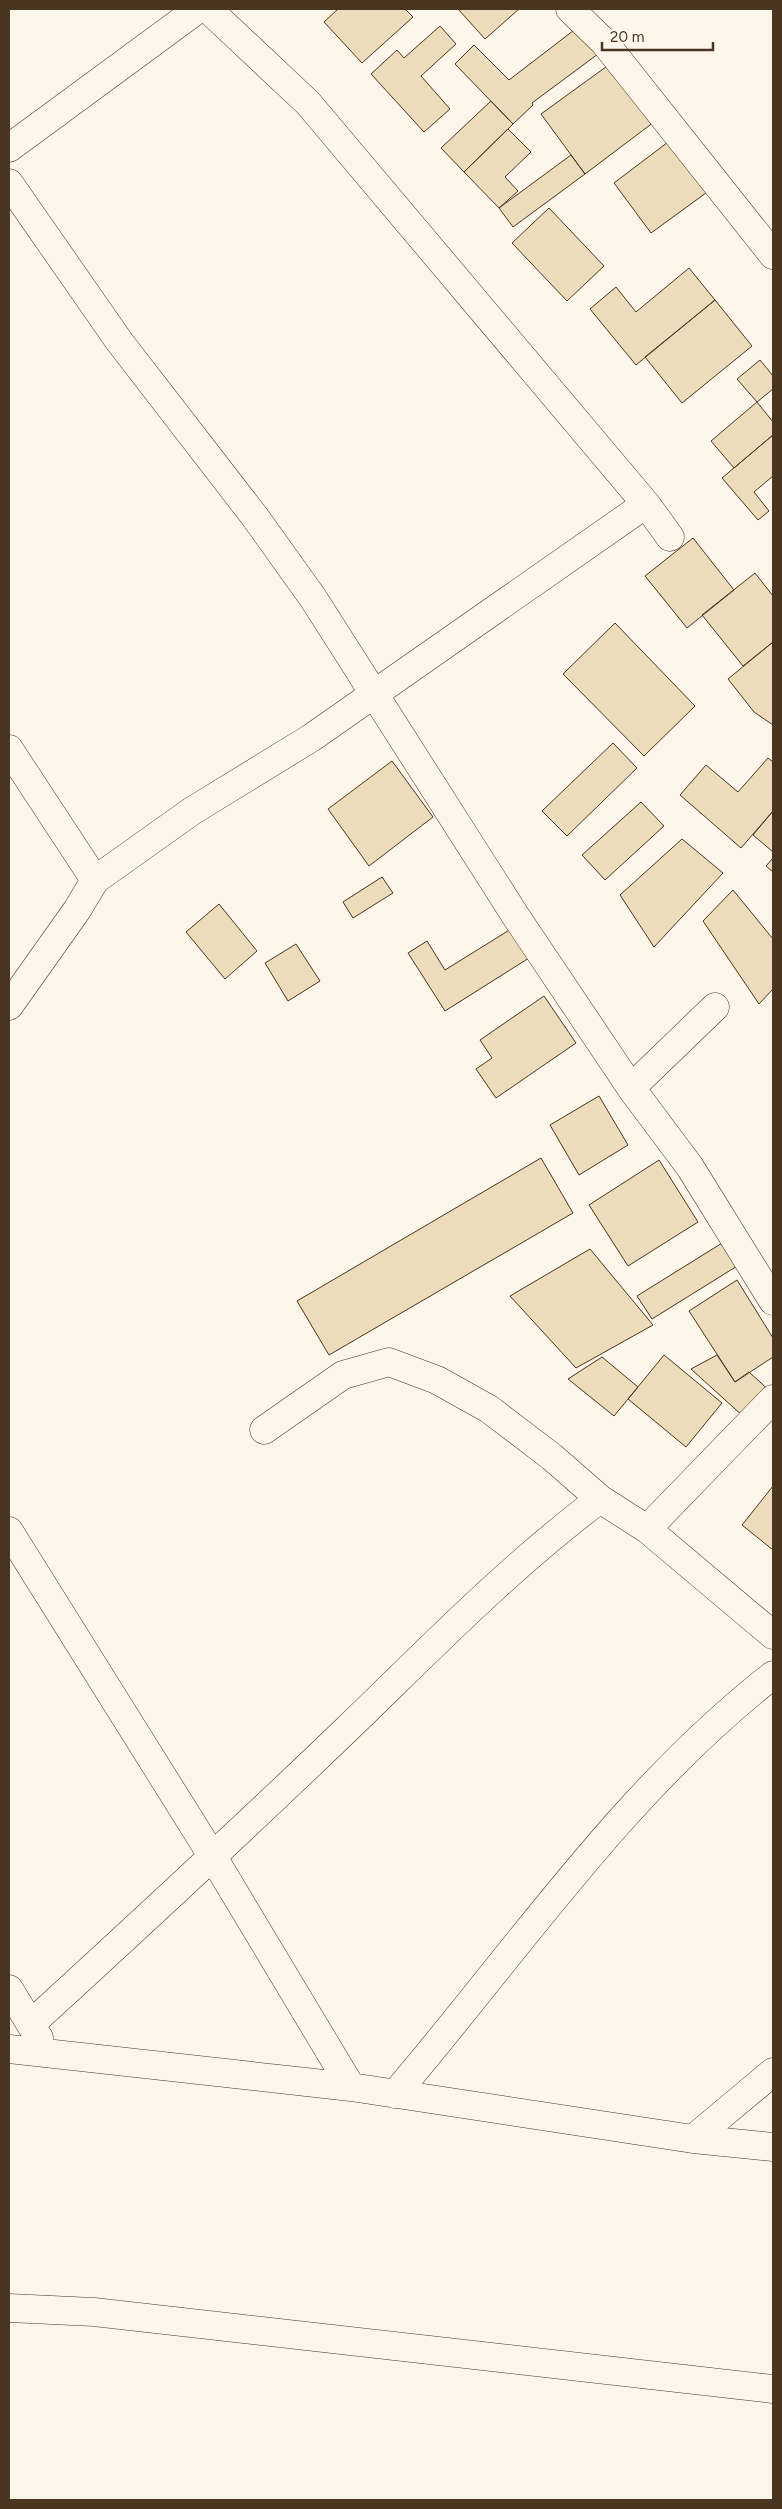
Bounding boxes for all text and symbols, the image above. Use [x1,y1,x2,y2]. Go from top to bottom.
scale bar [602,20,713,52]
text: 20 m [610,28,644,46]

